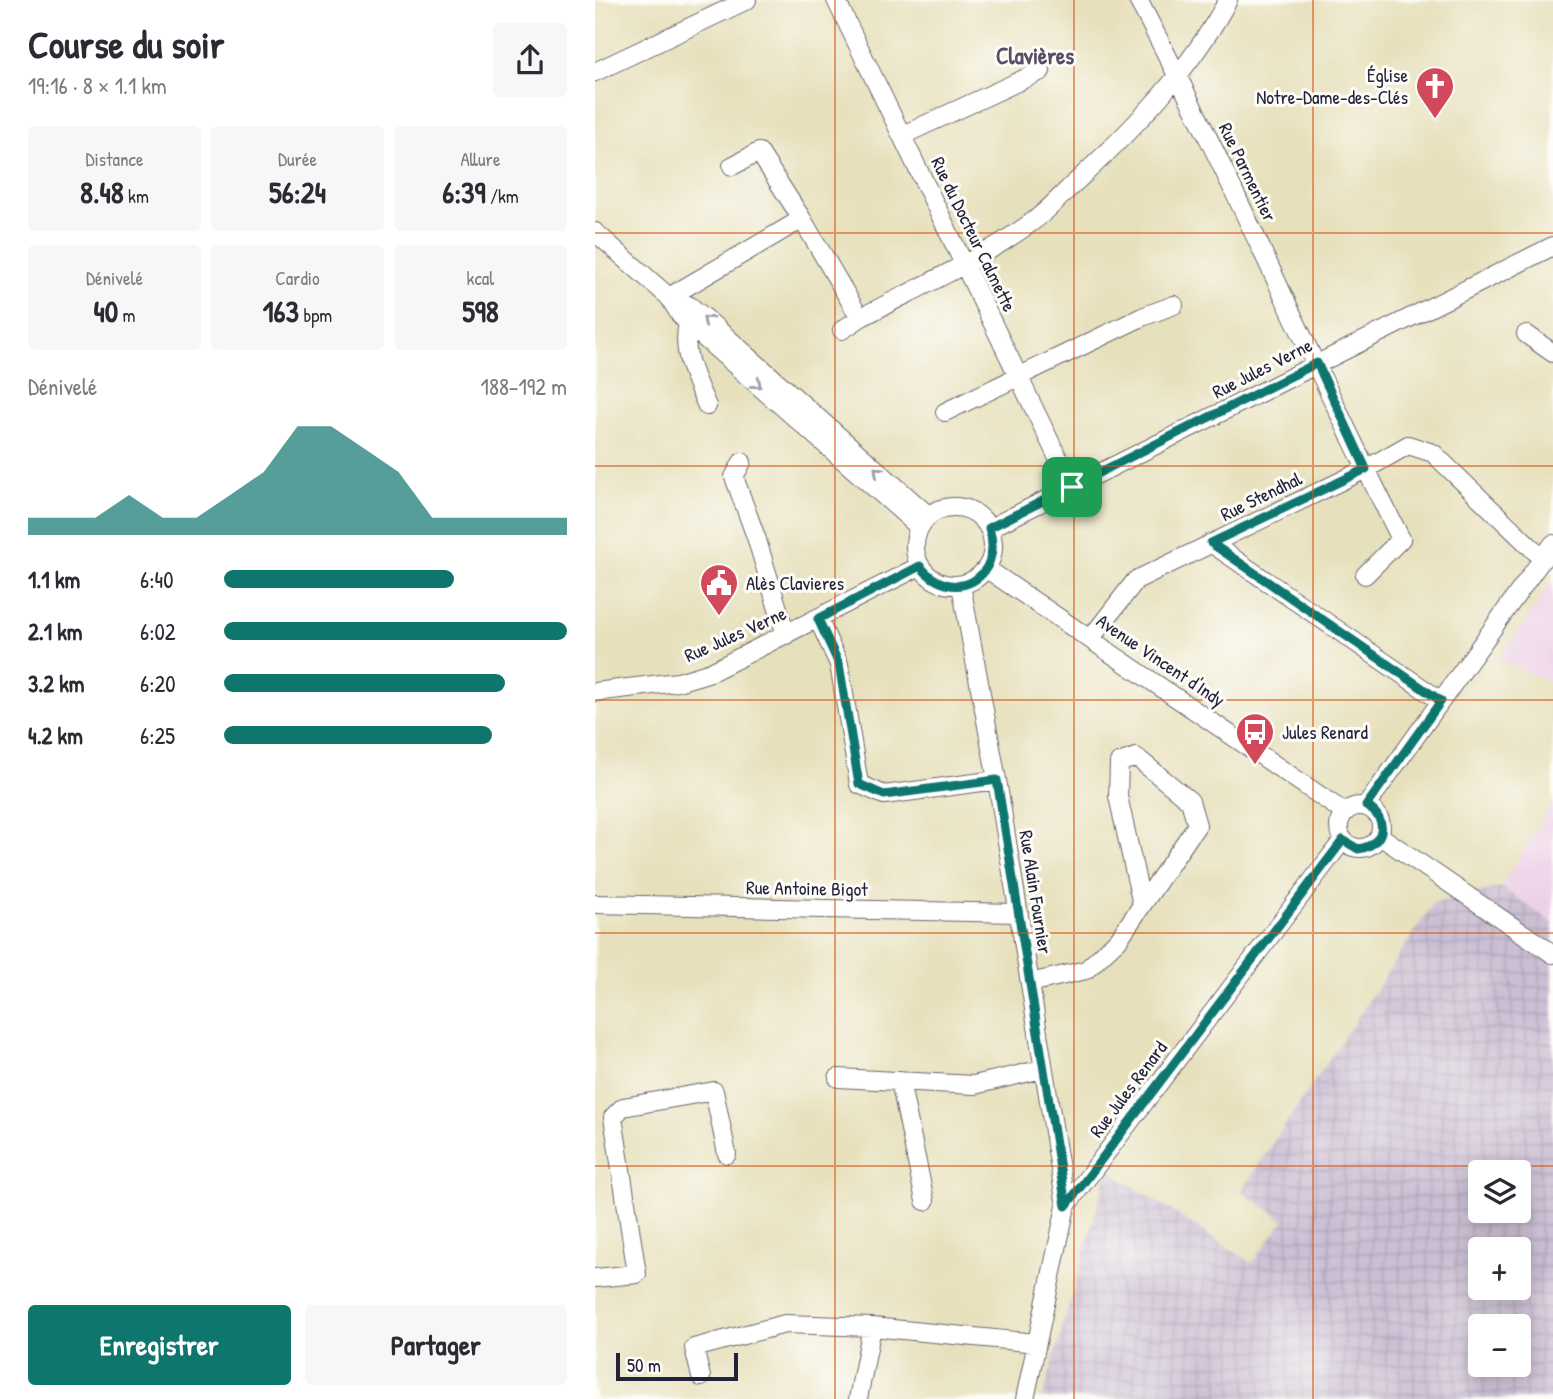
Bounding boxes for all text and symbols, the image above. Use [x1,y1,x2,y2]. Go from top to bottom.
text: Course du soir [28,18,224,70]
button: share [493,23,567,97]
district label: Clavières [996,40,1074,71]
place label: Église Notre-Dame-des-Clés [1256,62,1408,110]
church icon: Église Notre-Dame-des-Clés [1414,65,1456,120]
text: 19:16 · 8 × 1.1 km [28,70,167,101]
street label: Rue Parmentier [1213,118,1283,226]
text: Distance [85,146,144,172]
text: Durée [278,146,317,172]
text: Allure [461,146,500,172]
street label: Rue du Docteur Calmette [925,152,1023,316]
text: 8.48 [80,172,124,212]
text: 56:24 [269,172,326,212]
text: 6:39 [442,172,486,212]
text: km [124,183,149,209]
text: /km [486,183,519,209]
text: Dénivelé [86,265,143,291]
text: Cardio [275,265,320,291]
text: kcal [467,265,494,291]
text: 40 [94,291,118,331]
text: 163 [263,291,299,331]
text: 598 [462,291,499,331]
text: m [118,302,136,328]
text: bpm [299,302,332,328]
one-way arrow [703,316,716,328]
street label: Rue Jules Verne [1208,332,1317,404]
text: Dénivelé [28,371,97,402]
text: 188–192 m [481,371,567,402]
one-way arrow [749,376,762,388]
pin [1042,457,1102,517]
street label: Rue Stendhal [1216,465,1307,527]
one-way arrow [873,466,886,479]
icon: arrive [1053,468,1091,506]
public building icon: Alès Clavieres [698,562,740,617]
text: 1.1 km [28,564,80,595]
text: 6:40 [140,564,173,595]
place label: Alès Clavieres [746,570,844,596]
street label: Rue Jules Verne [680,600,790,668]
street label: Avenue Vincent d'Indy [1092,607,1230,713]
text: 2.1 km [28,616,83,647]
text: 6:02 [140,616,176,647]
text: 3.2 km [28,668,84,699]
text: 6:20 [140,668,176,699]
bus stop icon: Jules Renard [1234,711,1276,766]
place label: Jules Renard [1282,719,1368,745]
text: 4.2 km [28,720,83,751]
text: 6:25 [140,720,175,751]
street label: Rue Alain Fournier [1013,828,1059,956]
street label: Rue Antoine Bigot [746,874,868,902]
street label: Rue Jules Renard [1083,1035,1173,1142]
map controls [1468,1160,1531,1377]
button: layers [1468,1160,1531,1223]
button: + [1468,1237,1531,1300]
button: Enregistrer [28,1305,291,1385]
button: Partager [305,1305,567,1385]
button: − [1468,1314,1531,1377]
scale bar [616,1350,739,1382]
text: 50 m [627,1352,661,1378]

